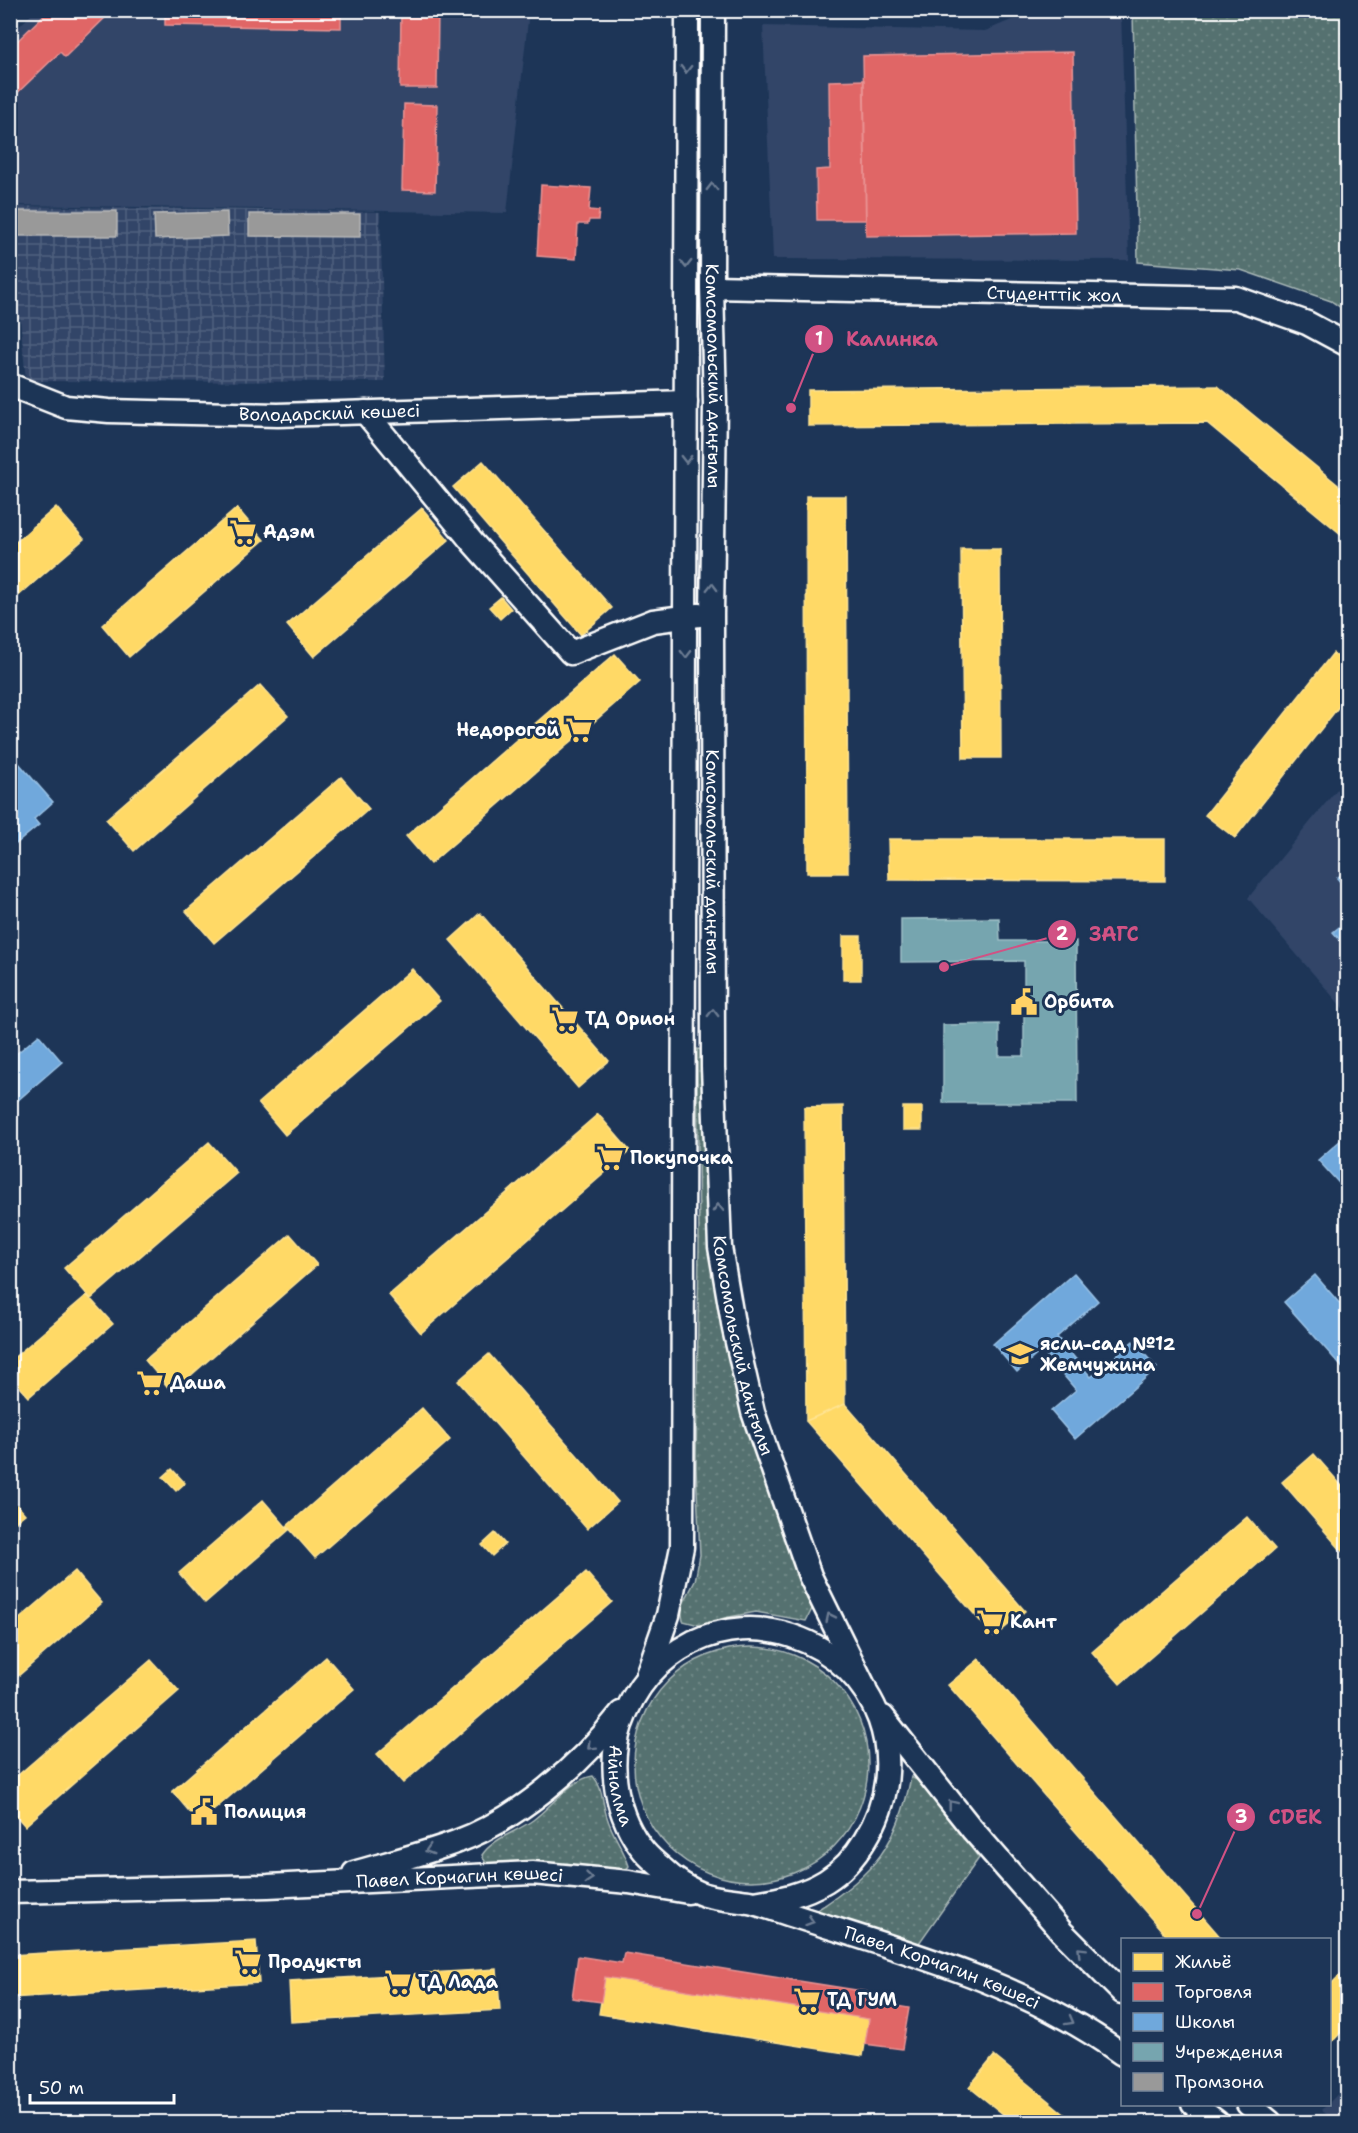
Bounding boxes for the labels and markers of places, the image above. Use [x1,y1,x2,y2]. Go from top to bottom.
callout: Калинка [804,320,950,358]
supermarket icon: Адэм [228,517,258,547]
place label: Адэм [263,520,315,544]
supermarket icon: Недорогой [564,715,594,745]
place label: Недорогой [456,718,560,742]
callout: ЗАГС [1047,915,1151,953]
public building icon: Орбита [1009,987,1039,1017]
place label: Орбита [1044,990,1114,1014]
supermarket icon: ТД Орион [550,1004,580,1034]
place label: ТД Орион [585,1007,675,1031]
supermarket icon: Покупочка [595,1143,625,1173]
place label: Покупочка [630,1146,734,1170]
place label: ясли-сад №12 Жемчужина [1040,1332,1176,1377]
school or university icon: ясли-сад №12 Жемчужина [1005,1339,1035,1369]
supermarket icon: Даша [135,1368,165,1398]
place label: Даша [170,1371,226,1395]
supermarket icon: Кант [975,1607,1005,1637]
place label: Кант [1010,1610,1057,1634]
public building icon: Полиция [189,1797,219,1827]
callout: CDEK [1226,1798,1334,1836]
place label: Полиция [224,1800,306,1824]
supermarket icon: Продукты [233,1947,263,1977]
place label: Продукты [268,1950,362,1974]
supermarket icon: ТД Лада [383,1967,413,1997]
place label: ТД Лада [418,1970,499,1994]
supermarket icon: ТД ГУМ [792,1985,822,2015]
place label: ТД ГУМ [827,1988,897,2012]

